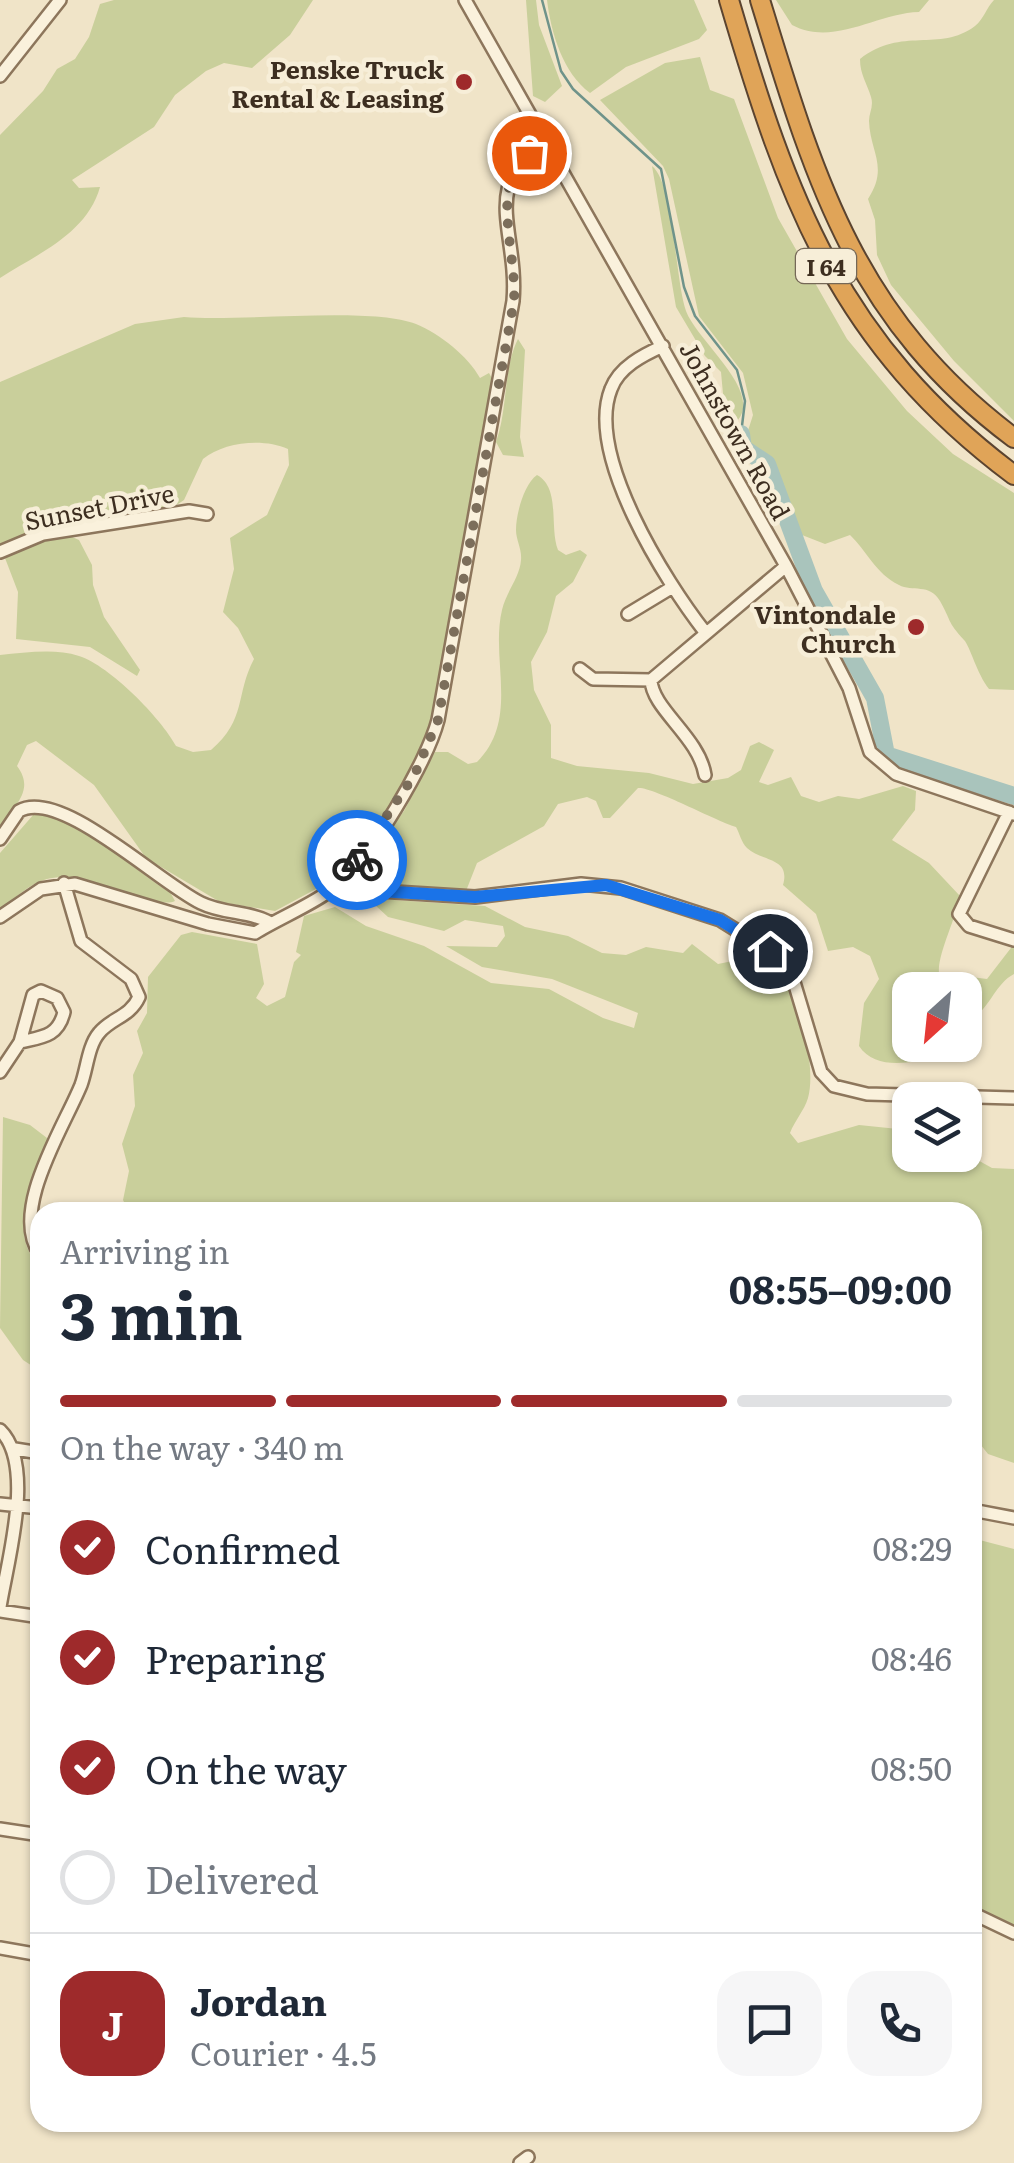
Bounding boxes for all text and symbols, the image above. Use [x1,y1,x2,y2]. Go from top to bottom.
place label: Penske Truck Rental & Leasing [231,50,445,116]
marker: Penske Truck Rental & Leasing [453,71,475,93]
pin [487,111,572,196]
icon: bag [502,126,557,181]
road number: I 64 [796,249,856,283]
street label: Johnstown Road [672,334,800,526]
street label: Sunset Drive [21,473,177,539]
place label: Vintondale Church [754,595,896,661]
marker: Vintondale Church [905,616,927,638]
courier [307,810,407,910]
icon: bike [330,833,385,888]
pin [728,909,813,994]
icon: home [743,924,798,979]
north arrow [892,972,982,1062]
map controls [892,972,982,1172]
button: layers [892,1082,982,1172]
text: Arriving in [60,1226,230,1274]
text: 08:55–09:00 [729,1259,952,1316]
text: 3 min [60,1263,243,1360]
text: On the way · 340 m [60,1422,344,1470]
text: Confirmed [145,1519,340,1576]
icon: check [60,1520,115,1575]
text: 08:29 [873,1523,952,1571]
text: Preparing [145,1629,325,1686]
icon: check [60,1630,115,1685]
text: 08:46 [871,1633,952,1681]
text: On the way [145,1739,347,1796]
icon: check [60,1740,115,1795]
text: 08:50 [870,1743,952,1791]
text: Delivered [145,1849,319,1906]
text: Jordan [190,1971,327,2028]
button: chat [717,1971,822,2076]
button: phone [847,1971,952,2076]
text: J [102,1995,123,2052]
text: Courier · 4.5 [190,2028,376,2076]

